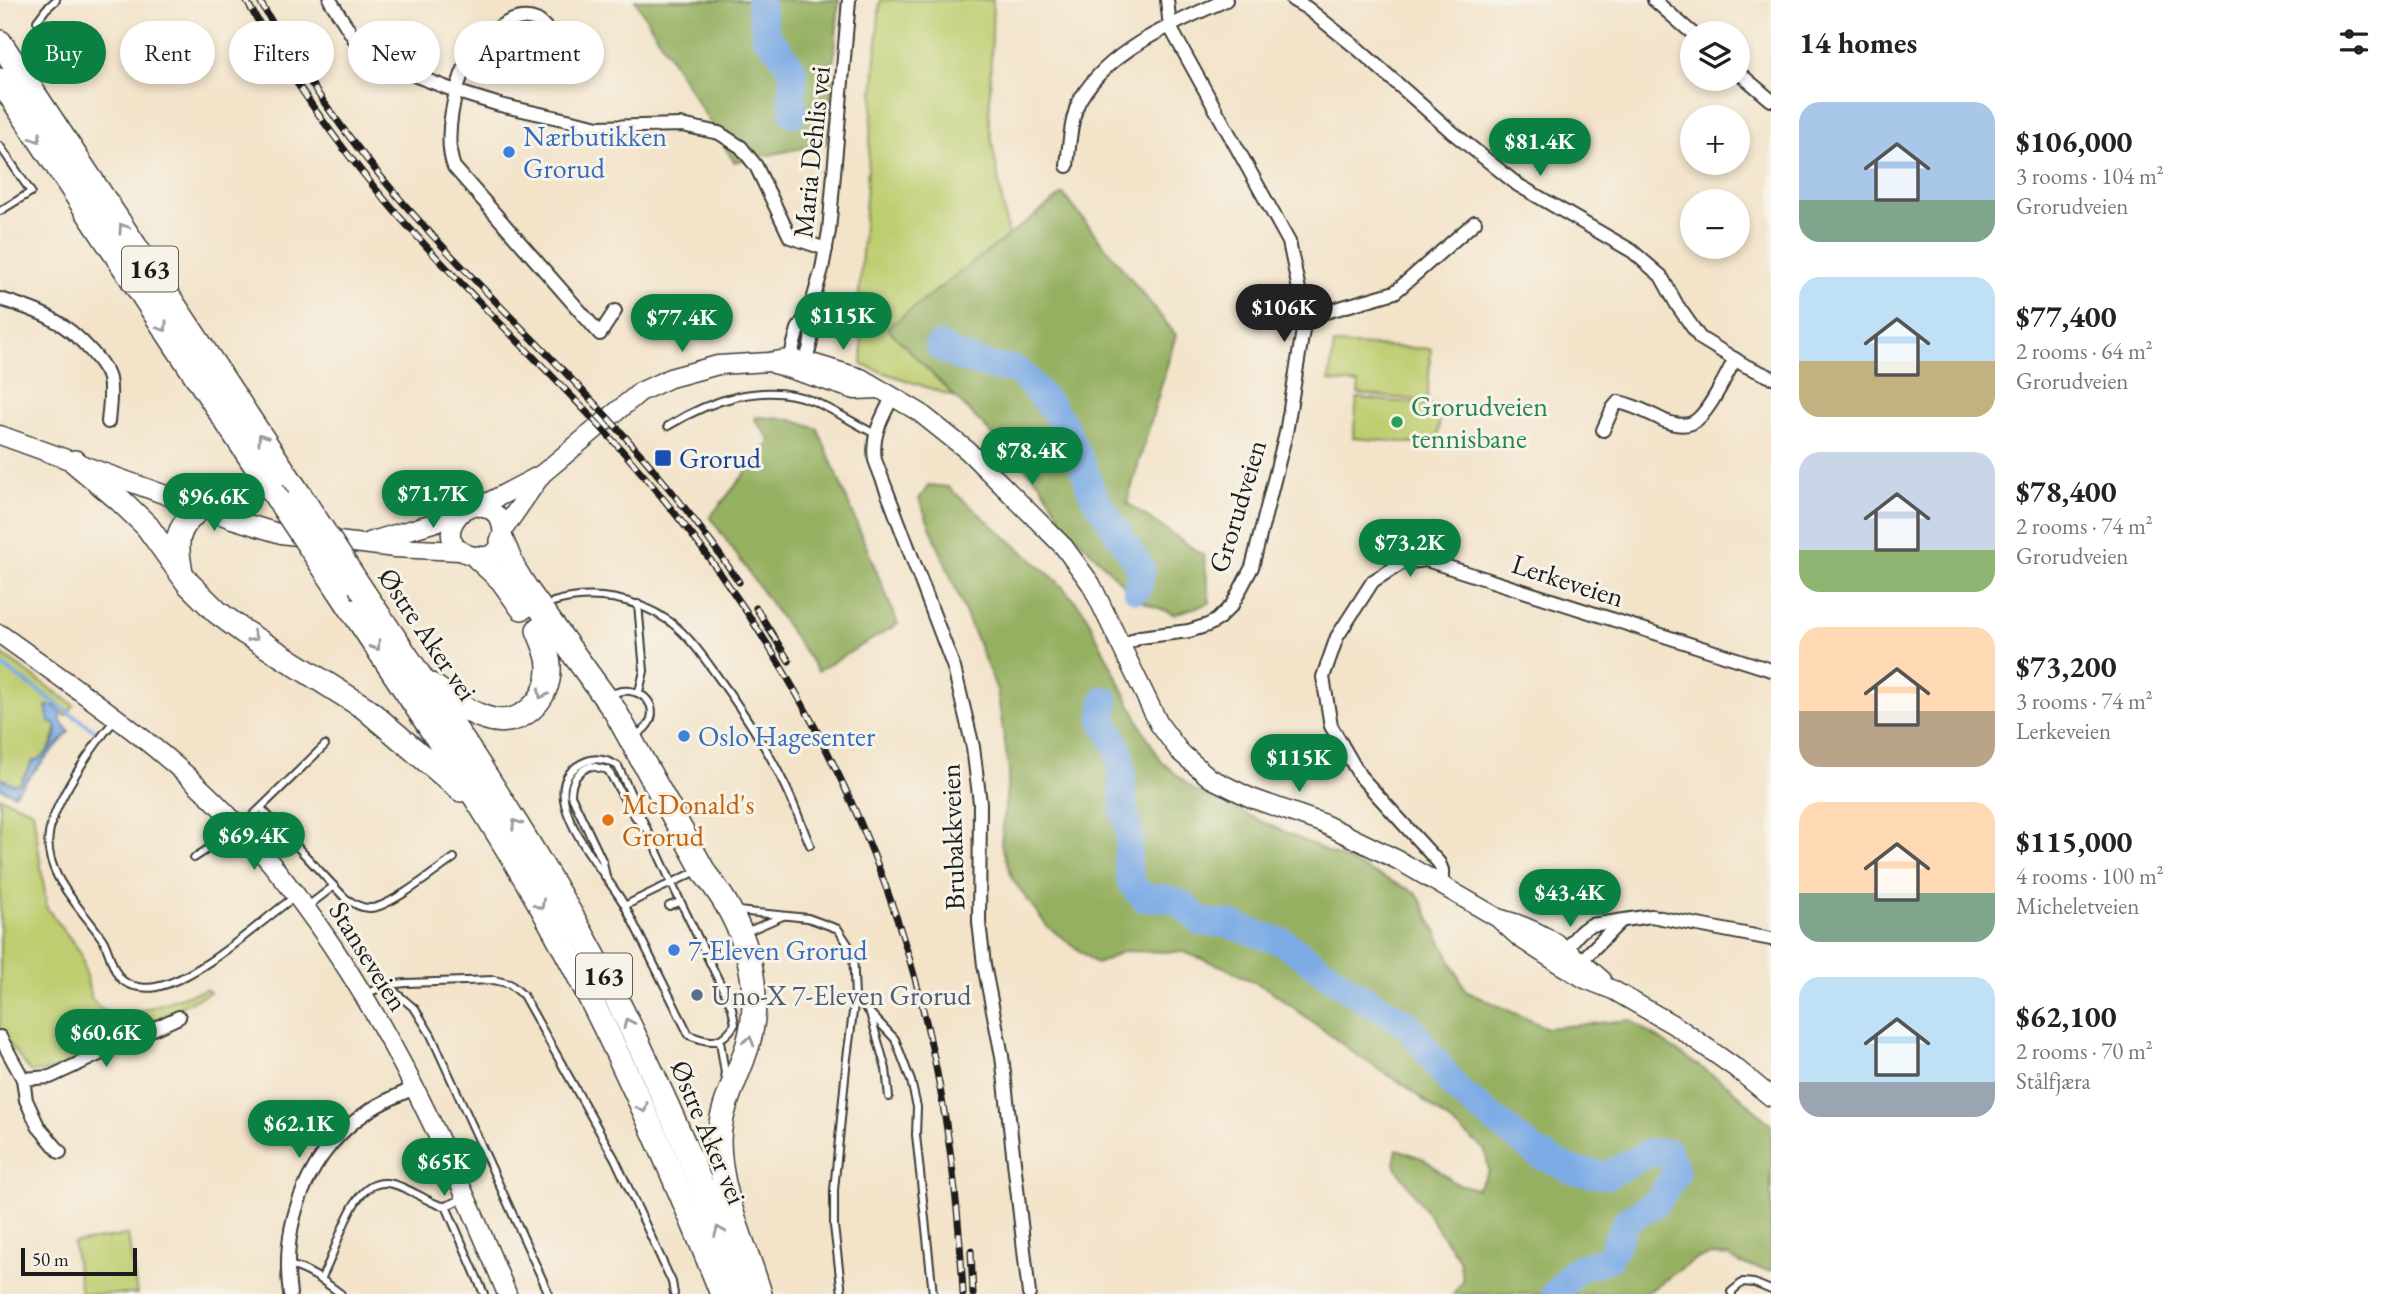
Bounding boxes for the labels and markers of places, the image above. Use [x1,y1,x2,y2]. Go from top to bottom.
place label: Nærbutikken Grorud [523,118,667,186]
pin: $81.4K [1483,118,1597,178]
marker: Nærbutikken Grorud [501,144,517,160]
pin: $106K [1235,284,1333,344]
pin: $115K [794,292,892,352]
pin: $77.4K [625,294,739,354]
place label: Grorudveien tennisbane [1411,388,1548,456]
marker: Grorudveien tennisbane [1389,414,1405,430]
pin: $78.4K [975,428,1089,487]
place label: Grorud [679,440,762,476]
marker: Grorud [653,448,673,468]
pin: $71.7K [376,470,490,530]
pin: $96.6K [157,474,271,533]
pin: $73.2K [1353,520,1467,579]
place label: Oslo Hagesenter [698,718,876,754]
marker: Oslo Hagesenter [676,728,692,744]
pin: $115K [1250,734,1348,794]
place label: McDonald's Grorud [622,786,755,854]
pin: $69.4K [197,812,311,872]
marker: McDonald's Grorud [600,812,616,828]
pin: $43.4K [1513,870,1627,929]
place label: 7-Eleven Grorud [688,932,868,968]
marker: 7-Eleven Grorud [666,942,682,958]
place label: Uno-X 7-Eleven Grorud [711,977,972,1013]
marker: Uno-X 7-Eleven Grorud [689,987,705,1003]
pin: $60.6K [49,1010,163,1069]
pin: $62.1K [242,1100,356,1160]
pin: $65K [403,1138,485,1198]

